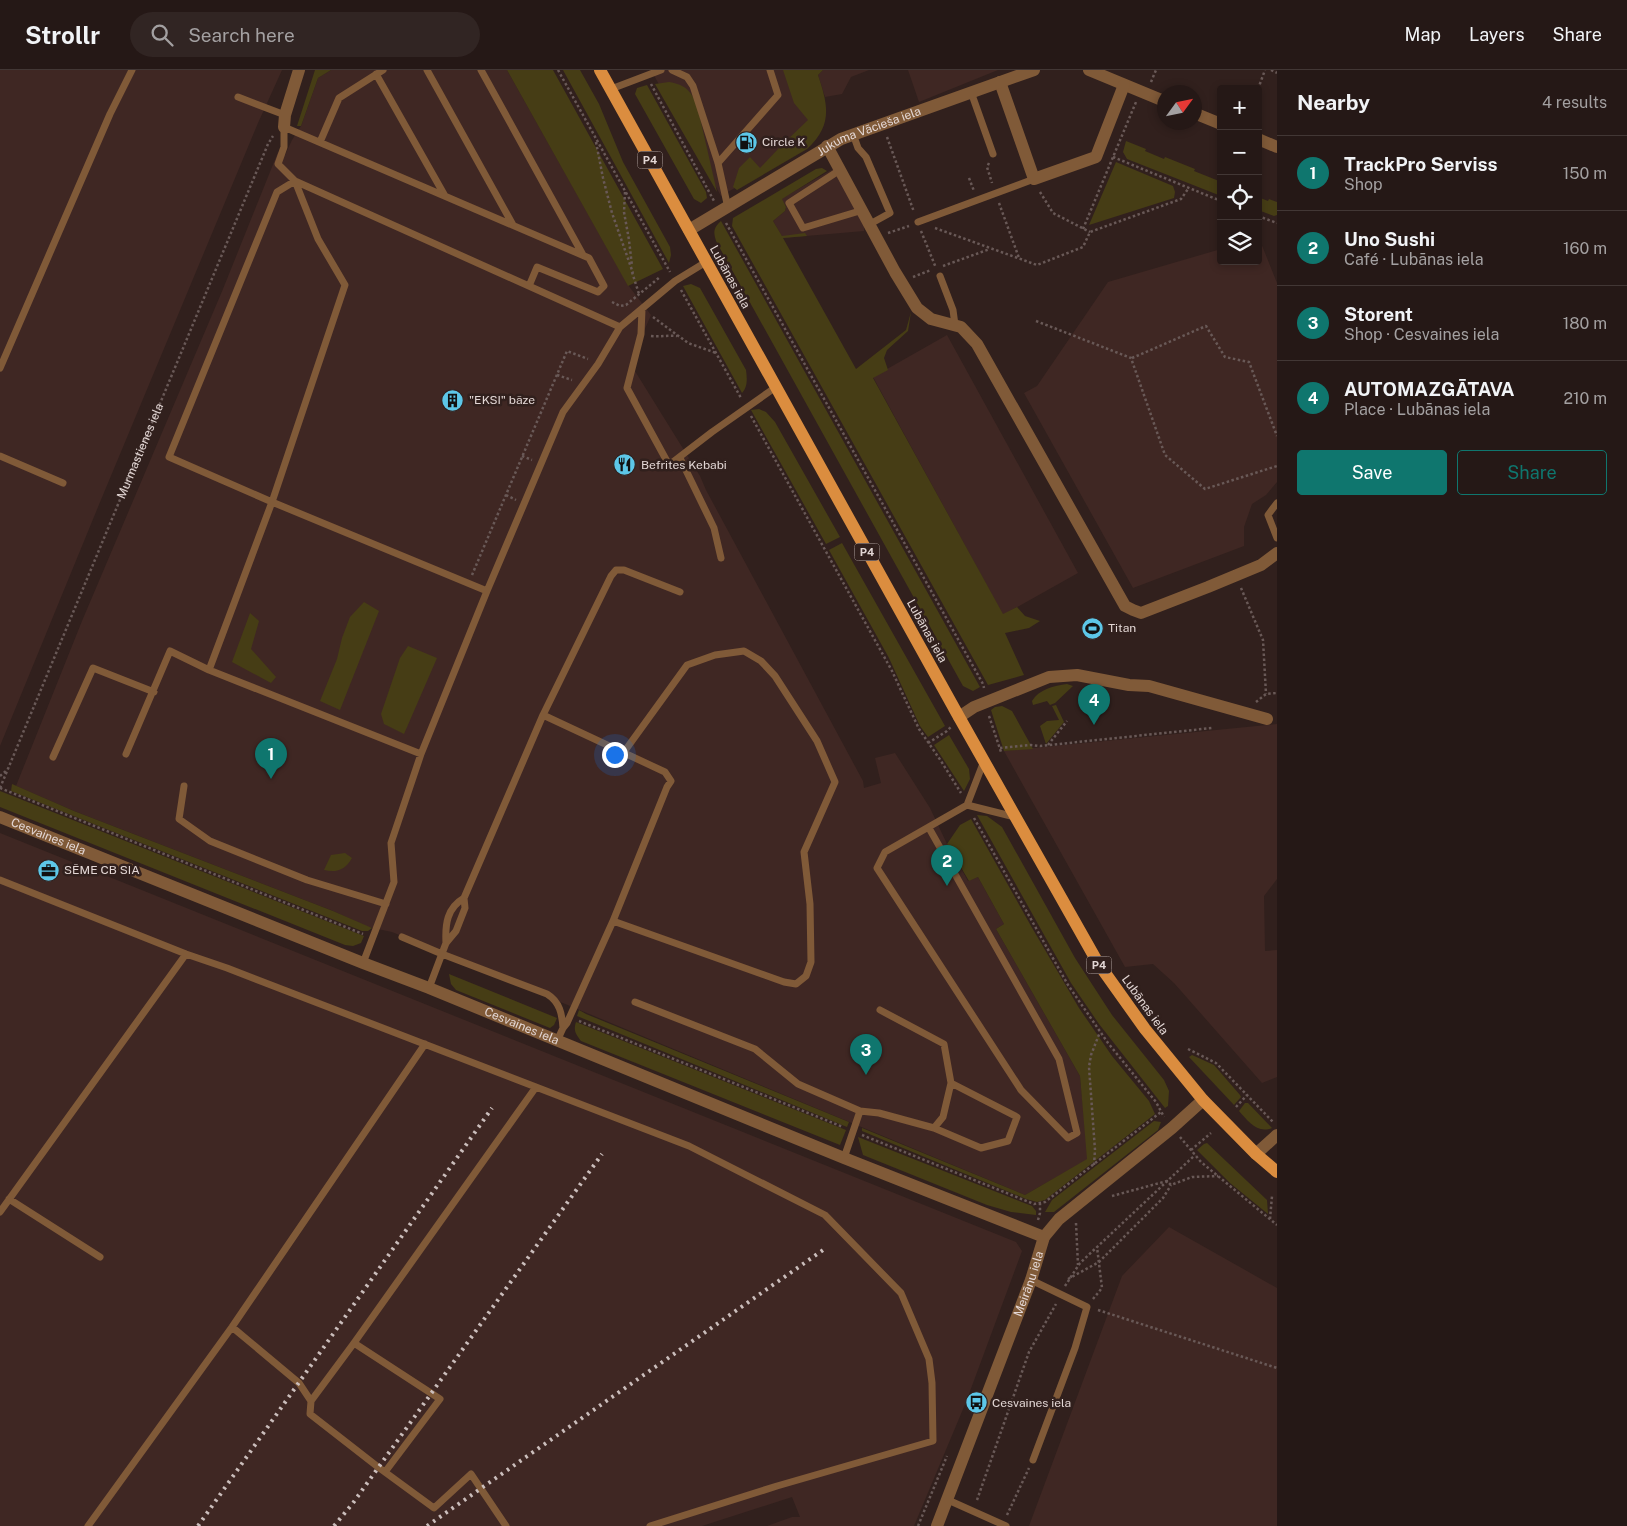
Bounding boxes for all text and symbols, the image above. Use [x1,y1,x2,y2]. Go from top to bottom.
search box [130,12,480,57]
text: Strollr [25,21,100,49]
icon: search [148,21,176,49]
text: Search here [188,24,295,46]
text: Map [1405,24,1441,45]
text: Layers [1469,24,1525,45]
text: Share [1553,24,1602,45]
north arrow [1157,85,1202,130]
map controls [1217,85,1262,265]
button: + [1217,85,1262,130]
text: Nearby [1297,90,1370,115]
text: 4 results [1542,93,1607,112]
street label: Jukuma Vācieša iela [814,104,923,159]
fuel station icon: Circle K [734,130,758,154]
button: − [1217,130,1262,175]
place label: Circle K [762,135,806,149]
road number: P4 [638,152,662,168]
text: TrackPro Serviss [1344,153,1497,175]
text: 1 [1310,164,1316,183]
text: 150 m [1563,164,1607,183]
button: locate [1217,175,1262,220]
text: Shop [1344,175,1383,194]
button: layers [1217,220,1262,265]
text: Uno Sushi [1344,228,1435,250]
text: 2 [1308,239,1318,258]
text: 160 m [1563,239,1607,258]
street label: Lubānas iela [707,243,753,311]
text: Café · Lubānas iela [1344,250,1484,269]
text: Storent [1344,303,1413,325]
text: 3 [1308,314,1318,333]
text: 180 m [1563,314,1607,333]
text: Shop · Cesvaines iela [1344,325,1499,344]
text: AUTOMAZGĀTAVA [1344,378,1514,400]
building icon: "EKSI" bāze [441,388,465,412]
text: 4 [1308,389,1318,408]
text: 210 m [1563,389,1607,408]
place label: "EKSI" bāze [469,393,535,407]
text: Place · Lubānas iela [1344,400,1490,419]
street label: Murmastienes iela [114,401,166,501]
button: Save [1297,450,1447,495]
button: Share [1457,450,1607,495]
restaurant icon: Befrites Kebabi [613,453,637,477]
place label: Befrites Kebabi [641,458,727,472]
road number: P4 [854,544,880,561]
street label: Lubānas iela [904,597,950,665]
sports icon: Titan [1080,616,1104,640]
place label: Titan [1108,621,1136,635]
pin: 4 [1078,684,1110,725]
pin: 1 [255,738,287,779]
your location [602,742,628,768]
street label: Cesvaines iela [9,815,88,858]
pin: 2 [931,845,963,886]
office icon: SĒME CB SIA [36,858,60,882]
place label: SĒME CB SIA [64,863,140,877]
road number: P4 [1086,956,1112,974]
street label: Lubānas iela [1119,973,1171,1037]
street label: Cesvaines iela [482,1004,561,1047]
pin: 3 [850,1034,882,1075]
street label: Meirānu iela [1011,1249,1046,1319]
bus stop icon: Cesvaines iela [964,1391,988,1415]
place label: Cesvaines iela [992,1396,1071,1410]

